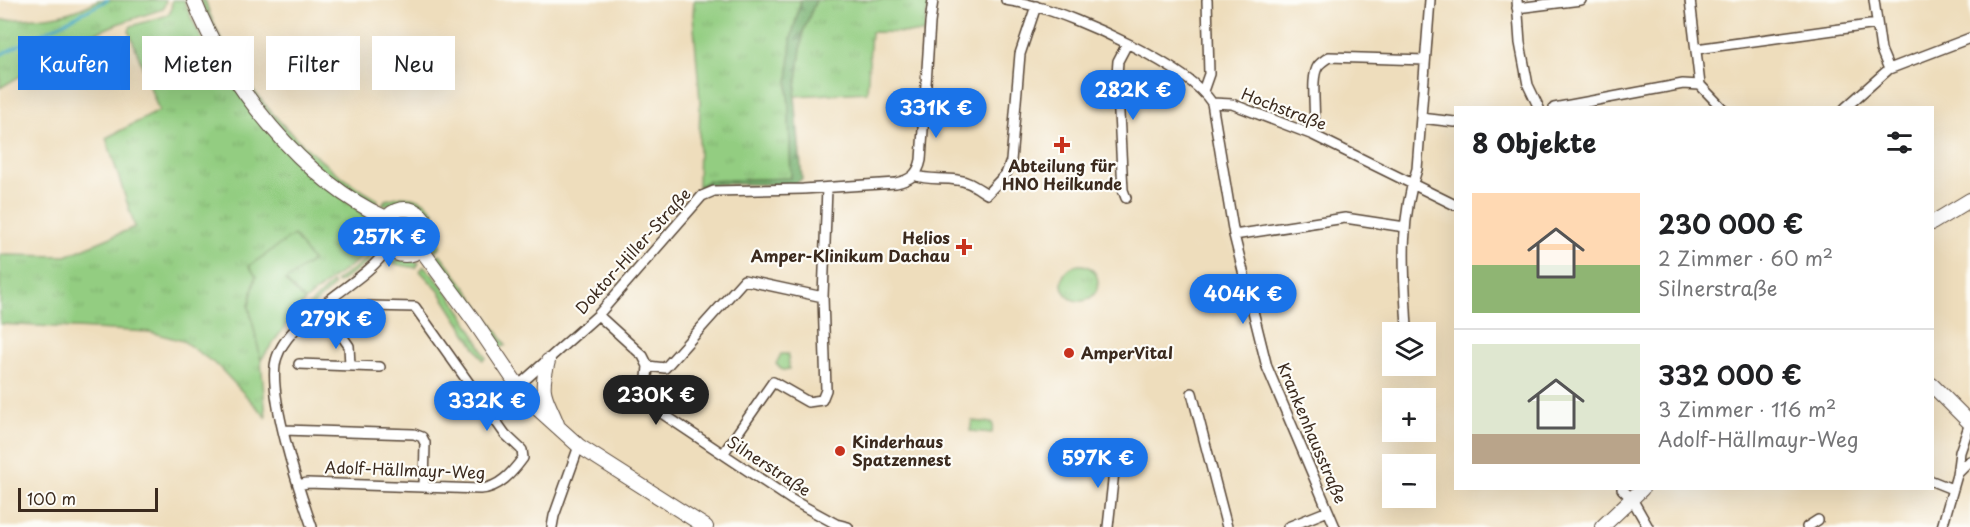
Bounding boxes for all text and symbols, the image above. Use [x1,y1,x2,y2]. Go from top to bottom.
chip: Kaufen [18,36,130,90]
chip: Mieten [142,36,254,90]
chip: Filter [266,36,360,90]
chip: Neu [372,36,455,90]
pin: 282K € [1084,70,1182,121]
text: 282K € [1095,74,1171,104]
street label: Hochstraße [1238,81,1331,135]
pin: 331K € [887,88,985,139]
text: 331K € [900,92,972,122]
text: 8 Objekte [1472,123,1596,162]
icon: filters [1883,126,1916,159]
marker: Abteilung für HNO Heilkunde [1053,136,1071,154]
place label: Abteilung für HNO Heilkunde [1002,153,1122,195]
street label: Doktor-Hiller-Straße [569,182,696,319]
text: 230 000 € [1658,204,1803,243]
pin: 257K € [340,217,438,268]
icon: home [1520,217,1592,289]
text: 257K € [352,221,426,251]
place label: Helios Amper-Klinikum Dachau [751,225,950,267]
marker: Helios Amper-Klinikum Dachau [955,238,973,256]
text: 2 Zimmer · 60 m² [1658,243,1833,273]
text: Silnerstraße [1658,273,1777,303]
pin: 404K € [1194,274,1292,325]
text: 404K € [1204,278,1282,308]
pin: 279K € [287,299,385,350]
text: 279K € [300,303,372,333]
map controls [1382,322,1436,508]
button: layers [1382,322,1436,376]
place label: AmperVital [1081,340,1173,364]
marker: AmperVital [1062,346,1076,360]
text: 332 000 € [1658,355,1802,394]
street label: Krankenhausstraße [1272,358,1353,507]
icon: home [1520,368,1592,440]
pin: 230K € [607,375,705,426]
text: 230K € [617,379,695,409]
pin: 332K € [438,381,536,432]
text: 332K € [448,385,526,415]
button: + [1382,388,1436,442]
text: 3 Zimmer · 116 m² [1658,394,1836,424]
text: Adolf-Hällmayr-Weg [1658,424,1859,454]
street label: Silnerstraße [723,429,816,501]
place label: Kinderhaus Spatzennest [852,429,952,471]
pin: 597K € [1049,438,1147,489]
text: 597K € [1062,442,1134,472]
marker: Kinderhaus Spatzennest [833,444,847,458]
street label: Adolf-Hällmayr-Weg [324,454,486,484]
button: − [1382,454,1436,508]
scale bar [18,485,158,512]
text: 100 m [27,486,76,510]

